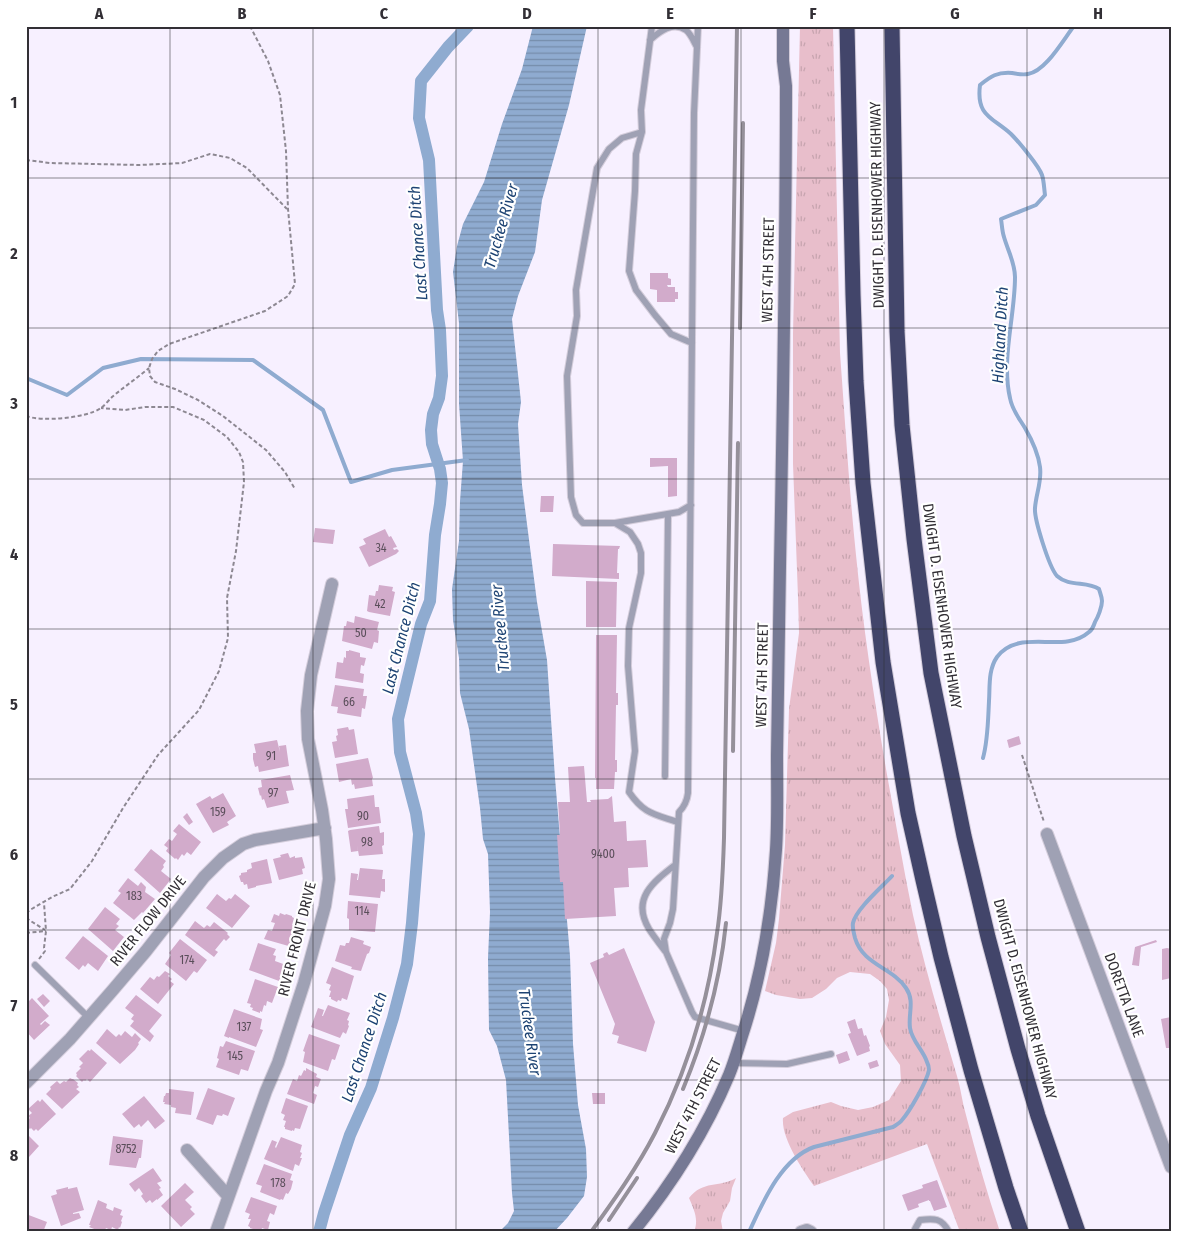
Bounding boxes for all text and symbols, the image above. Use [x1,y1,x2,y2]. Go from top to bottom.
text: A [94,4,104,23]
text: B [238,4,247,23]
text: C [380,4,389,23]
text: D [522,4,532,23]
text: E [666,4,674,23]
text: F [809,4,817,23]
text: G [950,4,960,23]
text: H [1093,4,1103,23]
text: 1 [11,93,17,112]
street label: DWIGHT D. EISENHOWER HIGHWAY [866,101,888,309]
water label: Truckee River [480,181,522,271]
water label: Last Chance Ditch [405,185,431,301]
street label: WEST 4TH STREET [758,217,778,323]
text: 2 [9,244,18,263]
water label: Highland Ditch [988,286,1012,384]
text: 3 [9,394,18,413]
street label: DWIGHT D. EISENHOWER HIGHWAY [919,502,965,710]
house number: 34 [375,541,387,555]
text: 4 [10,545,18,564]
water label: Last Chance Ditch [378,580,424,696]
water label: Truckee River [487,583,513,672]
house number: 42 [375,597,385,611]
street label: WEST 4TH STREET [752,622,772,728]
house number: 50 [355,626,367,640]
text: 5 [10,695,18,714]
house number: 66 [343,695,355,709]
house number: 91 [266,749,276,763]
house number: 97 [268,786,278,800]
house number: 159 [210,805,226,819]
house number: 90 [357,809,369,823]
house number: 98 [361,835,373,849]
text: 6 [10,845,18,864]
house number: 9400 [591,847,615,861]
street label: RIVER FLOW DRIVE [106,872,190,970]
street label: RIVER FRONT DRIVE [274,880,320,998]
house number: 183 [126,889,142,903]
street label: DWIGHT D. EISENHOWER HIGHWAY [990,897,1061,1102]
house number: 114 [354,904,370,918]
street label: DORETTA LANE [1100,950,1148,1040]
house number: 174 [180,953,195,967]
water label: Truckee River [515,988,546,1077]
water label: Last Chance Ditch [337,989,391,1105]
text: 7 [11,996,18,1015]
house number: 137 [237,1020,252,1034]
house number: 145 [227,1049,243,1063]
street label: WEST 4TH STREET [661,1055,725,1157]
house number: 8752 [115,1142,137,1156]
text: 8 [10,1146,19,1165]
house number: 178 [270,1176,286,1190]

